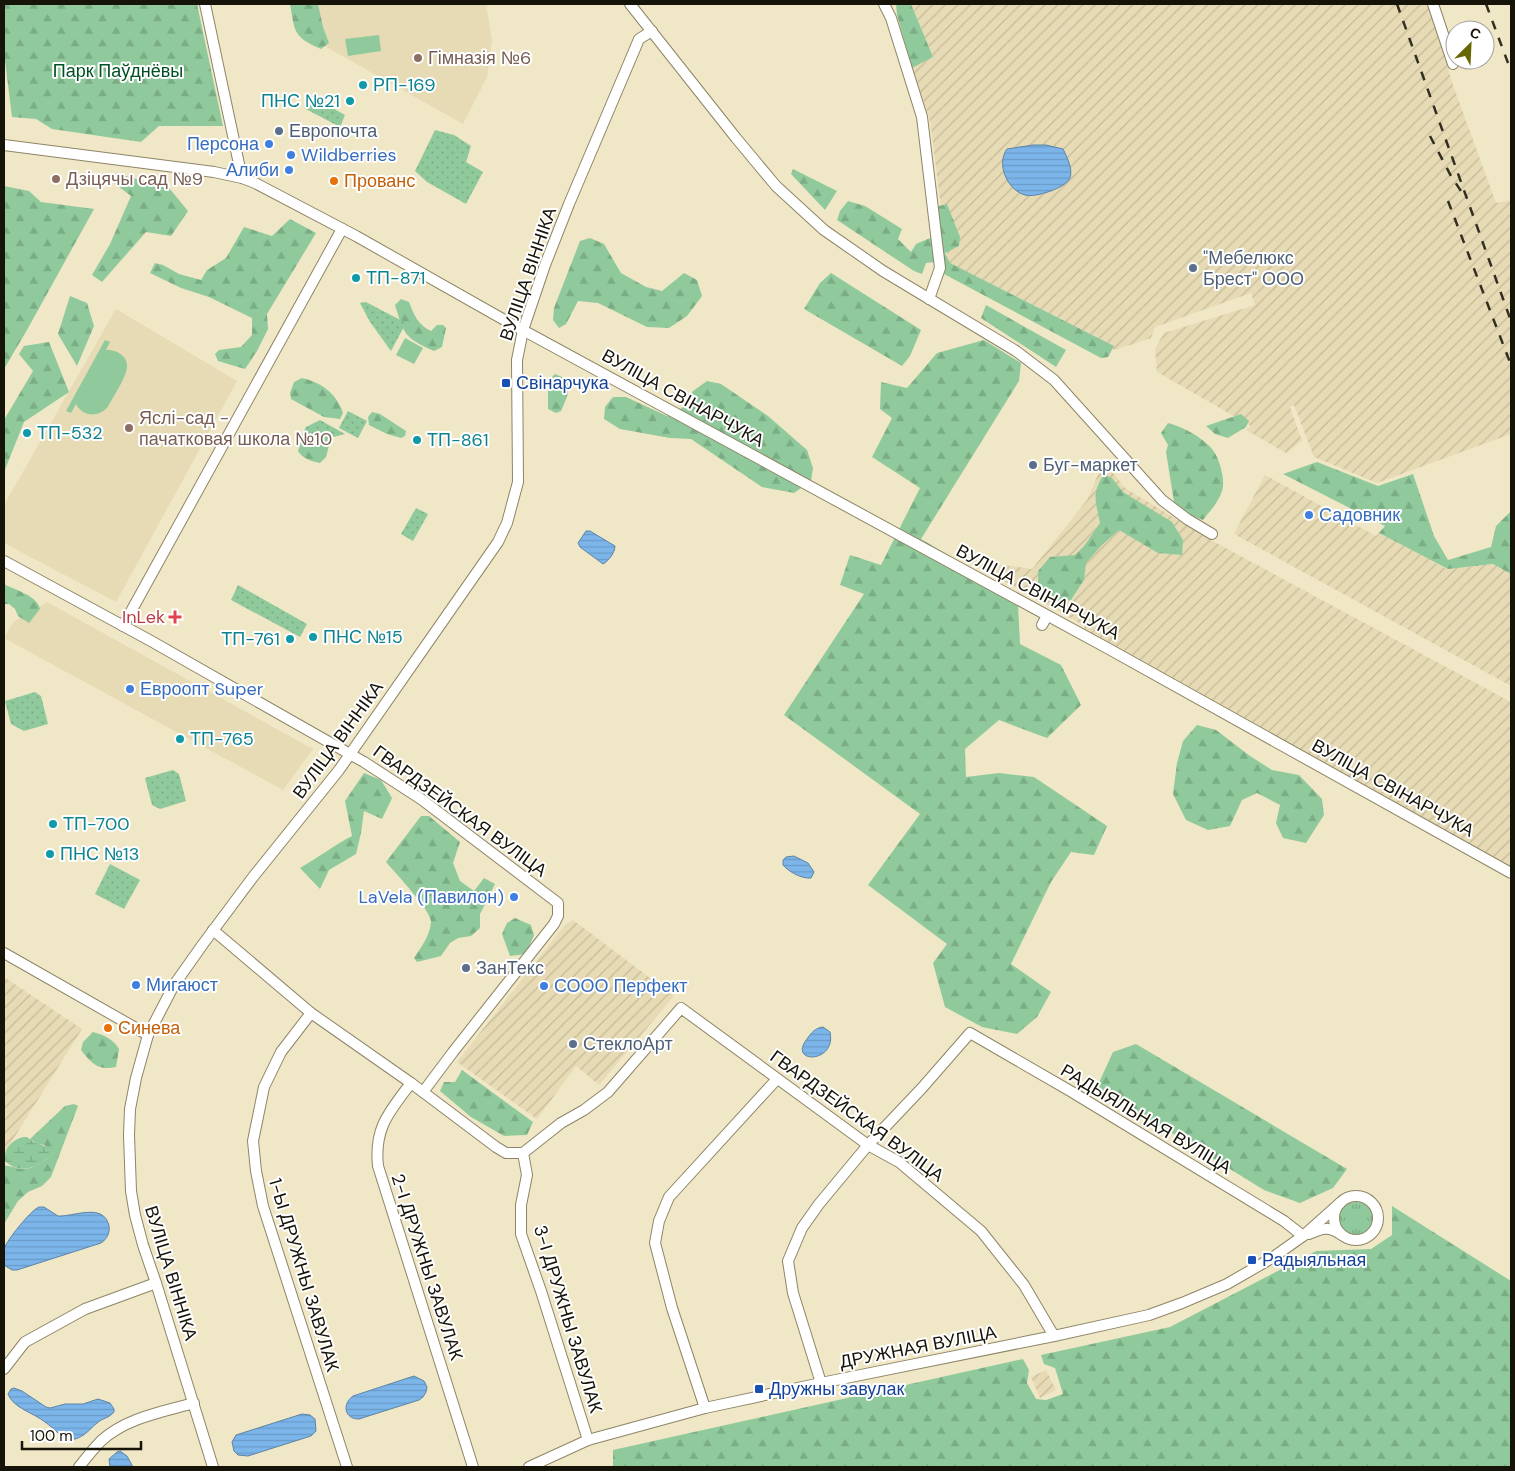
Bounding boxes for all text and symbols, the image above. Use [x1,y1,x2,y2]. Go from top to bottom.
north arrow [1445,20,1495,70]
text: С [1467,23,1484,43]
place label: Гімназія №6 [428,46,531,70]
marker: Гімназія №6 [412,52,424,64]
park label: Парк Паўднёвы [53,59,183,83]
place label: РП-169 [373,73,436,97]
marker: РП-169 [357,79,369,91]
place label: ПНС №21 [261,89,340,113]
marker: ПНС №21 [344,95,356,107]
place label: Европочта [289,119,378,143]
marker: Европочта [273,125,285,137]
place label: Персона [187,132,260,156]
marker: Персона [263,138,275,150]
place label: Wildberries [301,143,396,167]
marker: Wildberries [285,149,297,161]
place label: Алиби [226,158,279,182]
marker: Алиби [283,164,295,176]
place label: Дзіцячы сад №9 [66,167,203,191]
place label: Прованс [344,169,415,193]
marker: Дзіцячы сад №9 [50,173,62,185]
marker: Прованс [328,175,340,187]
street label: ВУЛІЦА ВІННІКА [494,204,562,344]
place label: "Мебелюкс Брест" ООО [1203,246,1304,291]
marker: "Мебелюкс Брест" ООО [1187,262,1199,274]
place label: ТП-871 [366,266,425,290]
marker: ТП-871 [350,272,362,284]
street label: ВУЛІЦА СВІНАРЧУКА [598,343,768,453]
place label: Свінарчука [516,371,610,395]
marker: Свінарчука [500,377,512,389]
place label: Яслі-сад - пачатковая школа №10 [139,406,332,451]
place label: ТП-532 [37,421,103,445]
marker: Яслі-сад - пачатковая школа №10 [123,422,135,434]
marker: ТП-532 [21,427,33,439]
place label: ТП-861 [427,428,489,452]
marker: ТП-861 [411,434,423,446]
place label: Буг-маркет [1043,453,1138,477]
marker: Буг-маркет [1027,459,1039,471]
place label: Садовник [1319,503,1400,527]
marker: Садовник [1303,509,1315,521]
street label: ВУЛІЦА СВІНАРЧУКА [952,539,1124,645]
place label: InLek [122,605,165,629]
marker: InLek [169,611,181,623]
place label: ПНС №15 [323,625,403,649]
place label: ТП-761 [221,627,280,651]
marker: ПНС №15 [307,631,319,643]
marker: ТП-761 [284,633,296,645]
street label: ВУЛІЦА ВІННІКА [287,676,389,804]
place label: Евроопт Super [140,677,264,701]
marker: Евроопт Super [124,683,136,695]
place label: ТП-765 [190,727,254,751]
marker: ТП-765 [174,733,186,745]
street label: ВУЛІЦА СВІНАРЧУКА [1308,733,1478,843]
street label: ГВАРДЗЕЙСКАЯ ВУЛІЦА [368,740,552,882]
place label: ТП-700 [63,812,130,836]
marker: ТП-700 [47,818,59,830]
place label: ПНС №13 [60,842,139,866]
marker: ПНС №13 [44,848,56,860]
place label: LaVela (Павилон) [358,885,504,909]
marker: LaVela (Павилон) [508,891,520,903]
place label: ЗанТекс [476,956,544,980]
marker: ЗанТекс [460,962,472,974]
place label: Мигаюст [146,973,218,997]
place label: СООО Перфект [554,974,688,998]
marker: Мигаюст [130,979,142,991]
marker: СООО Перфект [538,980,550,992]
place label: Синева [118,1016,181,1040]
marker: Синева [102,1022,114,1034]
place label: СтеклоАрт [583,1032,673,1056]
marker: СтеклоАрт [567,1038,579,1050]
street label: ГВАРДЗЕЙСКАЯ ВУЛІЦА [765,1045,949,1187]
street label: РАДЫЯЛЬНАЯ ВУЛІЦА [1056,1058,1236,1180]
street label: 2-І ДРУЖНЫ ЗАВУЛАК [385,1171,469,1364]
street label: 1-Ы ДРУЖНЫ ЗАВУЛАК [263,1175,345,1375]
street label: ВУЛІЦА ВІННІКА [139,1203,203,1343]
street label: 3-І ДРУЖНЫ ЗАВУЛАК [528,1222,608,1416]
place label: Радыяльная [1262,1248,1366,1272]
marker: Радыяльная [1246,1254,1258,1266]
street label: ДРУЖНАЯ ВУЛІЦА [838,1320,998,1374]
place label: Дружны завулак [769,1377,904,1401]
marker: Дружны завулак [753,1383,765,1395]
scale bar [22,1418,141,1450]
text: 100 m [30,1426,73,1446]

